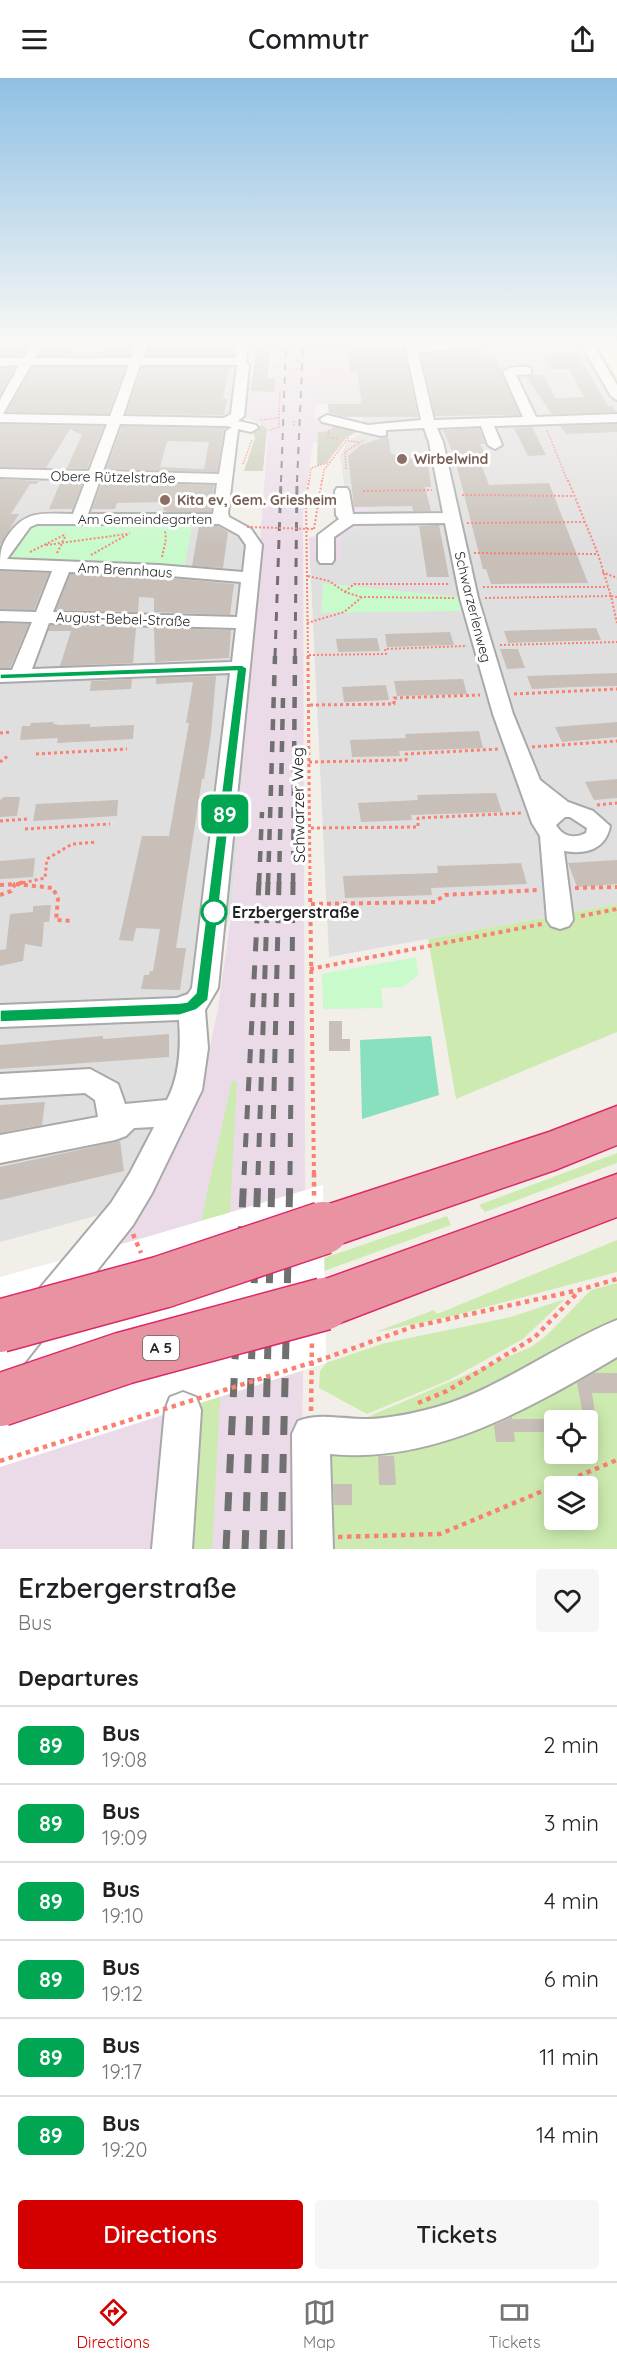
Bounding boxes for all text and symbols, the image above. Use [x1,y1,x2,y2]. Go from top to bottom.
text: Commutr [248,22,369,56]
icon: menu [18,23,51,56]
icon: share [566,23,599,56]
place label: Wirbelwind [414,450,488,468]
marker: Wirbelwind [395,452,409,466]
street label: Obere Rützelstraße [50,467,176,487]
place label: Kita ev, Gem. Griesheim [177,491,337,509]
marker: Kita ev, Gem. Griesheim [158,493,172,507]
street label: Am Gemeindegarten [78,510,212,528]
street label: Schwarzerlenweg [451,550,495,664]
street label: Am Brennhaus [77,559,173,581]
street label: August-Bebel-Straße [55,608,191,630]
street label: Schwarzer Weg [287,747,309,863]
line badge: 89 [198,794,252,834]
text: 89 [213,801,237,827]
marker: Erzbergerstraße [201,899,227,925]
place label: Erzbergerstraße [232,902,359,922]
road number: A 5 [143,1336,179,1360]
map controls [544,1410,598,1530]
button: locate [544,1410,598,1464]
button: layers [544,1476,598,1530]
button: heart [536,1569,599,1632]
text: Erzbergerstraße [18,1570,237,1605]
text: Bus [18,1610,52,1635]
text: Departures [18,1664,139,1692]
text: Bus [102,1719,140,1747]
text: 2 min [543,1731,599,1759]
text: 89 [39,1732,63,1758]
text: 19:08 [102,1747,147,1772]
text: Bus [102,1797,140,1825]
text: 3 min [544,1809,599,1837]
text: 89 [39,1810,63,1836]
text: 19:09 [102,1825,147,1850]
text: Bus [102,1875,140,1903]
text: 4 min [544,1887,599,1915]
text: 89 [39,1888,63,1914]
text: 19:10 [102,1903,144,1928]
text: Bus [102,1953,140,1981]
text: 6 min [544,1965,599,1993]
text: 89 [39,1966,63,1992]
text: 19:12 [102,1981,143,2006]
text: Bus [102,2031,140,2059]
text: 11 min [539,2043,599,2071]
text: 89 [39,2044,63,2070]
text: 19:17 [102,2059,142,2084]
text: Bus [102,2109,140,2137]
text: 14 min [536,2121,599,2149]
text: 89 [39,2122,63,2148]
text: 19:20 [102,2137,147,2162]
button: Directions [18,2200,303,2269]
button: Tickets [315,2200,599,2269]
tab: Directions [76,2296,150,2352]
tab: Map [303,2296,336,2352]
tab: Tickets [489,2296,541,2352]

